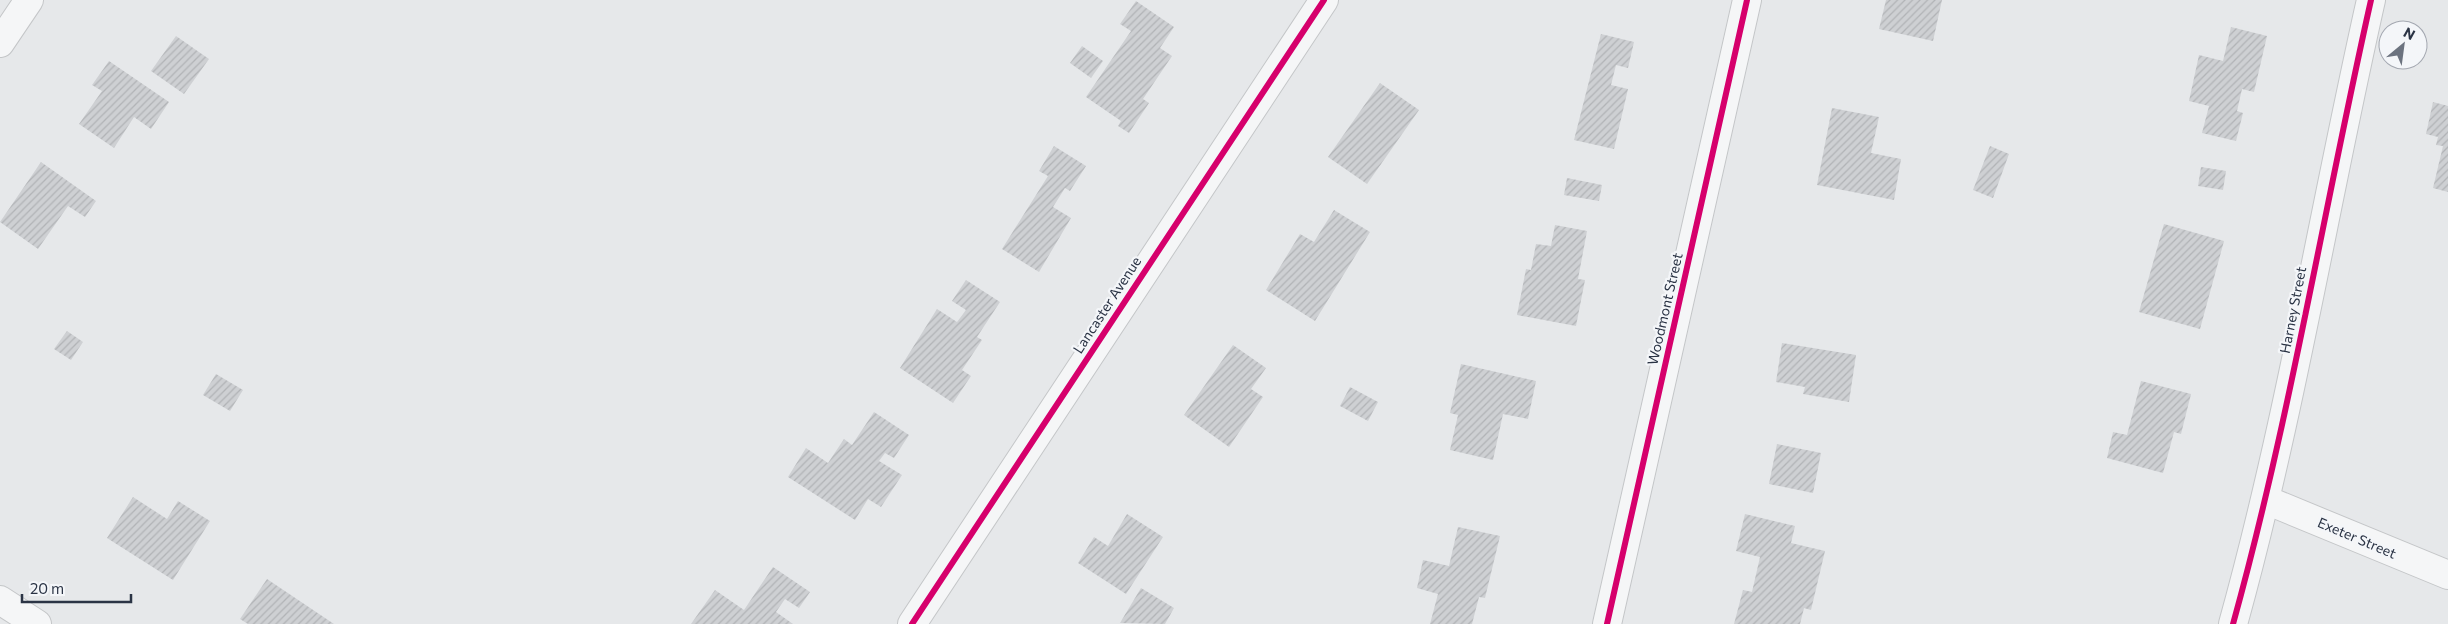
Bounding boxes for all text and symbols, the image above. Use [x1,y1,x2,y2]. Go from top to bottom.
north arrow [2378,20,2428,70]
text: N [2401,23,2418,43]
street label: Woodmont Street [1643,251,1686,367]
street label: Lancaster Avenue [1069,253,1144,356]
street label: Harney Street [2276,265,2309,355]
street label: Exeter Street [2315,513,2399,562]
scale bar [22,572,131,604]
text: 20 m [30,579,64,597]

